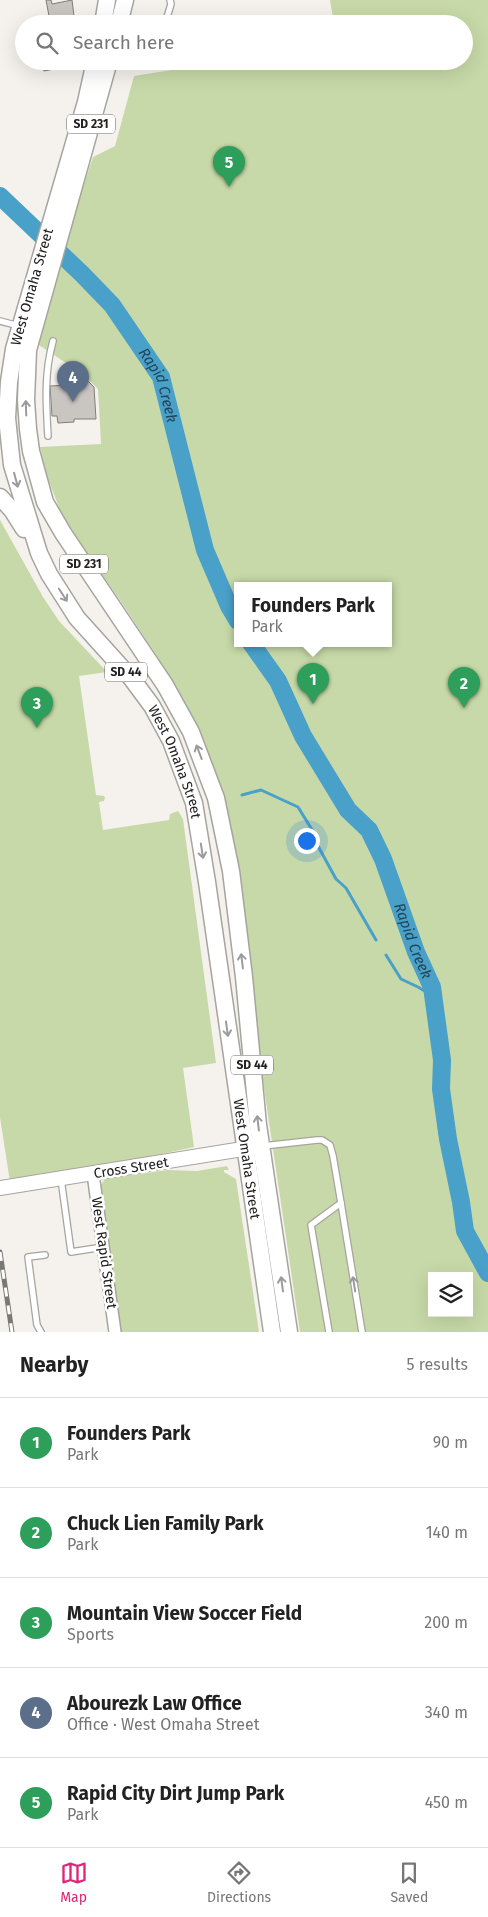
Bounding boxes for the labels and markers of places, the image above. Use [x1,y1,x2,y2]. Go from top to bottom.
pin: 5 [213,146,245,187]
pin: 4 [57,361,89,402]
pin: 1 [297,663,329,704]
pin: 2 [448,667,480,708]
pin: 3 [21,687,53,728]

